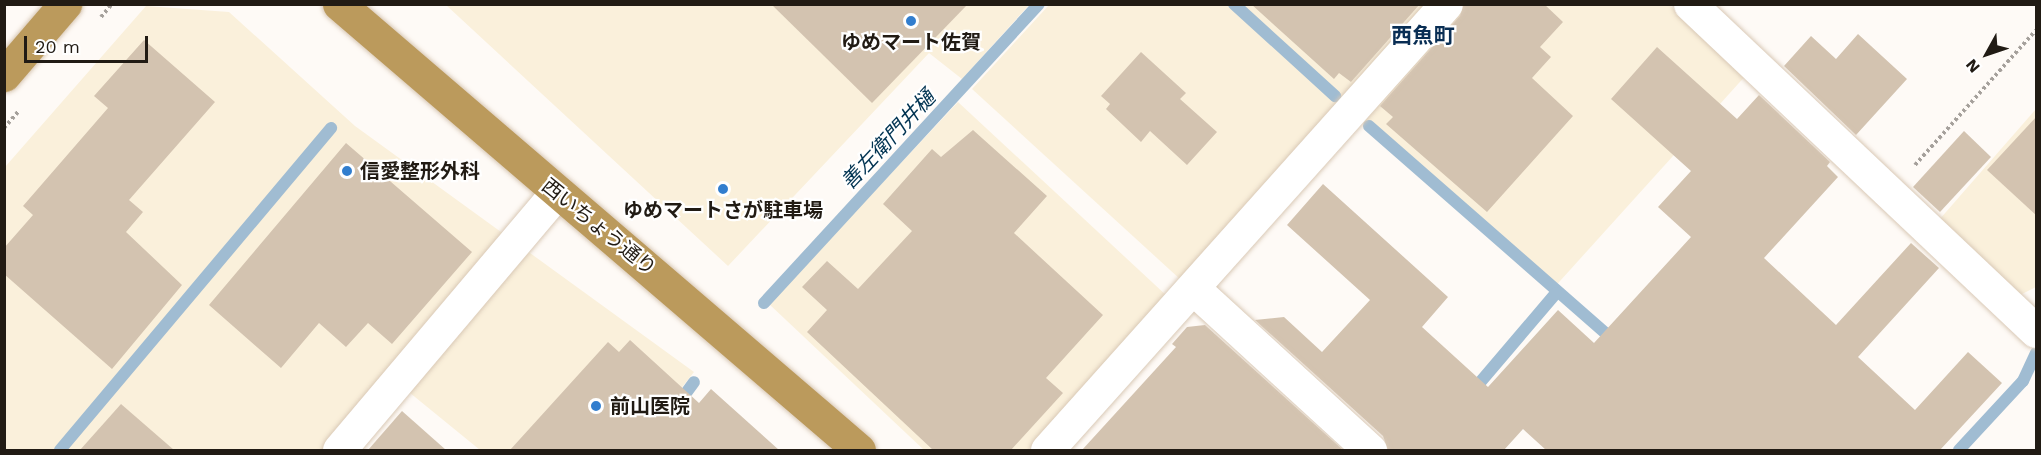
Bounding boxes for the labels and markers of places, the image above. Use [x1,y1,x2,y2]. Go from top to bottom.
marker: ゆめマート佐賀 [904,14,918,28]
place label: ゆめマート佐賀 [841,30,981,54]
place label: 信愛整形外科 [360,159,480,183]
marker: 信愛整形外科 [338,162,356,180]
marker: ゆめマートさが駐車場 [716,182,730,196]
place label: ゆめマートさが駐車場 [623,198,823,222]
place label: 前山医院 [610,394,690,418]
marker: 前山医院 [587,397,605,415]

